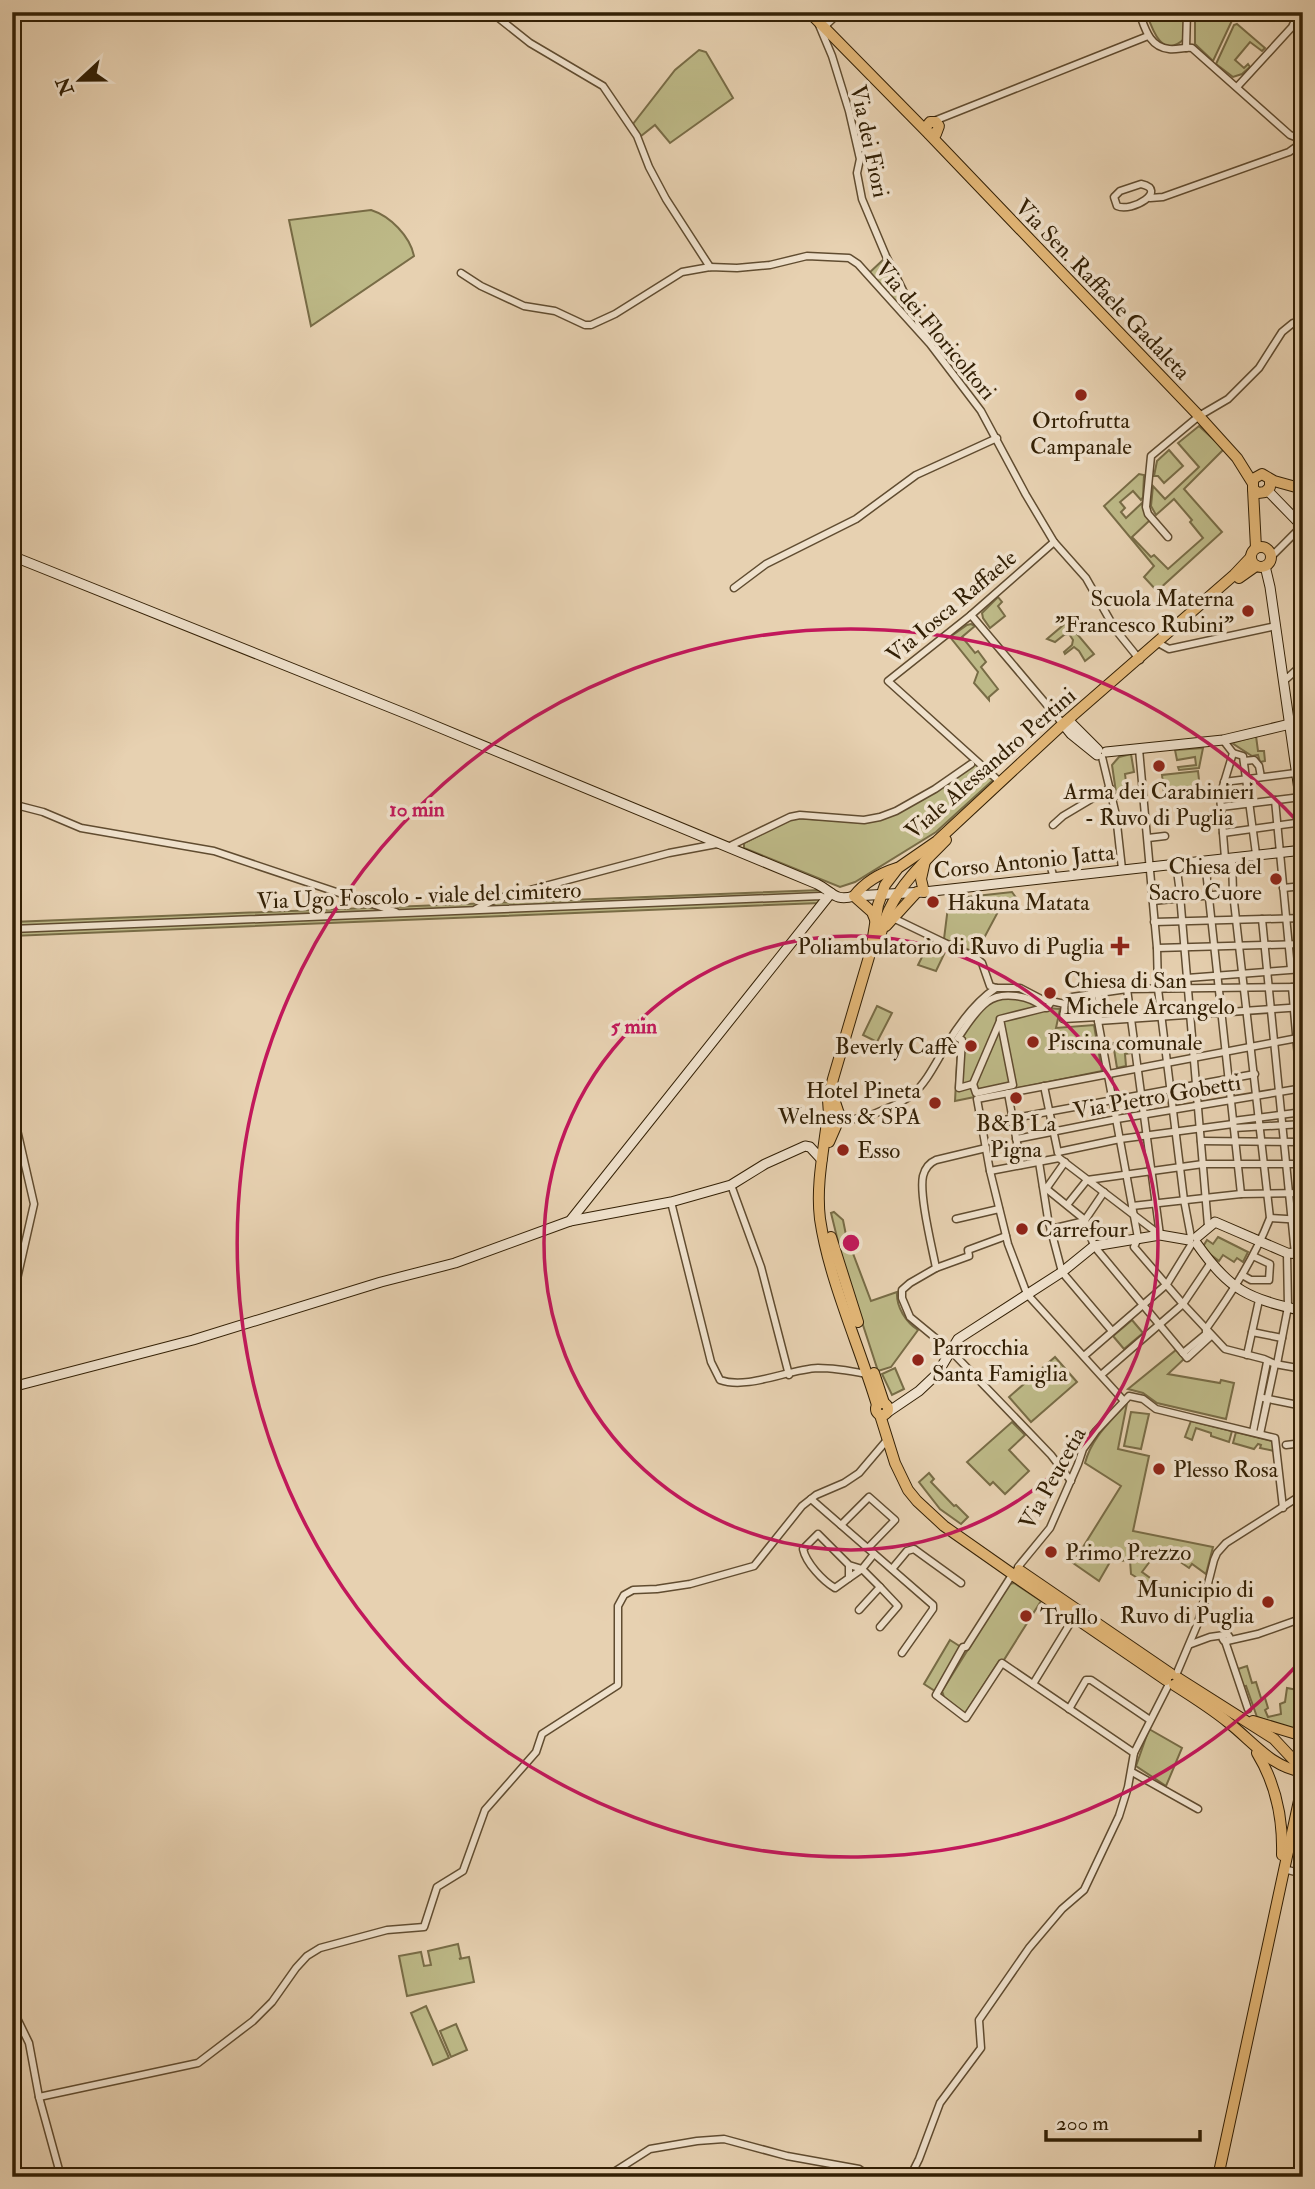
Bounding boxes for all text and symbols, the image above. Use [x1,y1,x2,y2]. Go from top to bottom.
north arrow [46,46,116,116]
text: N [50,73,80,99]
street label: Via dei Fiori [843,82,896,200]
street label: Via Sen. Raffaele Gadaleta [1009,193,1197,386]
street label: Via dei Floricoltori [869,255,1002,406]
marker: Ortofrutta Campanale [1073,387,1089,403]
place label: Ortofrutta Campanale [1030,406,1132,462]
street label: Via Iosca Raffaele [880,543,1023,669]
place label: Scuola Materna "Francesco Rubini" [1055,584,1235,639]
marker: Scuola Materna "Francesco Rubini" [1240,603,1256,619]
street label: Viale Alessandro Pertini [899,681,1082,846]
marker: Arma dei Carabinieri - Ruvo di Puglia [1151,758,1167,774]
place label: Arma dei Carabinieri - Ruvo di Puglia [1063,777,1254,832]
text: 10 min [389,796,445,823]
street label: Corso Antonio Jatta [932,838,1116,885]
place label: Chiesa del Sacro Cuore [1148,852,1262,907]
marker: Chiesa del Sacro Cuore [1268,871,1284,887]
street label: Via Ugo Foscolo - viale del cimitero [256,875,582,916]
place label: Hakuna Matata [947,888,1090,917]
marker: Hakuna Matata [925,894,941,910]
place label: Poliambulatorio di Ruvo di Puglia [797,932,1105,961]
marker: Poliambulatorio di Ruvo di Puglia [1110,936,1130,956]
place label: Chiesa di San Michele Arcangelo [1064,966,1235,1021]
marker: Chiesa di San Michele Arcangelo [1042,985,1058,1001]
text: 5 min [611,1013,657,1040]
place label: Piscina comunale [1047,1028,1203,1057]
place label: Beverly Caffè [835,1032,957,1061]
marker: Piscina comunale [1025,1034,1041,1050]
marker: Beverly Caffè [963,1038,979,1054]
street label: Via Pietro Gobetti [1071,1067,1243,1126]
place label: Hotel Pineta Welness & SPA [777,1076,922,1131]
marker: B&B La Pigna [1008,1090,1024,1106]
marker: Hotel Pineta Welness & SPA [927,1095,943,1111]
place label: B&B La Pigna [976,1109,1057,1164]
place label: Esso [857,1136,900,1165]
marker: Esso [835,1142,851,1158]
place label: Carrefour [1036,1215,1128,1244]
marker: Carrefour [1014,1221,1030,1237]
centre of rings [839,1231,863,1255]
place label: Parrocchia Santa Famiglia [932,1333,1068,1388]
marker: Parrocchia Santa Famiglia [910,1352,926,1368]
street label: Via Peucetia [1012,1421,1093,1535]
place label: Plesso Rosa [1173,1455,1279,1484]
marker: Plesso Rosa [1151,1461,1167,1477]
place label: Primo Prezzo [1065,1538,1191,1567]
marker: Primo Prezzo [1043,1544,1059,1560]
place label: Municipio di Ruvo di Puglia [1120,1575,1255,1630]
marker: Municipio di Ruvo di Puglia [1260,1594,1276,1610]
place label: Trullo [1040,1602,1098,1631]
marker: Trullo [1018,1608,1034,1624]
scale bar [1046,2098,1200,2142]
text: 200 m [1056,2110,1109,2137]

